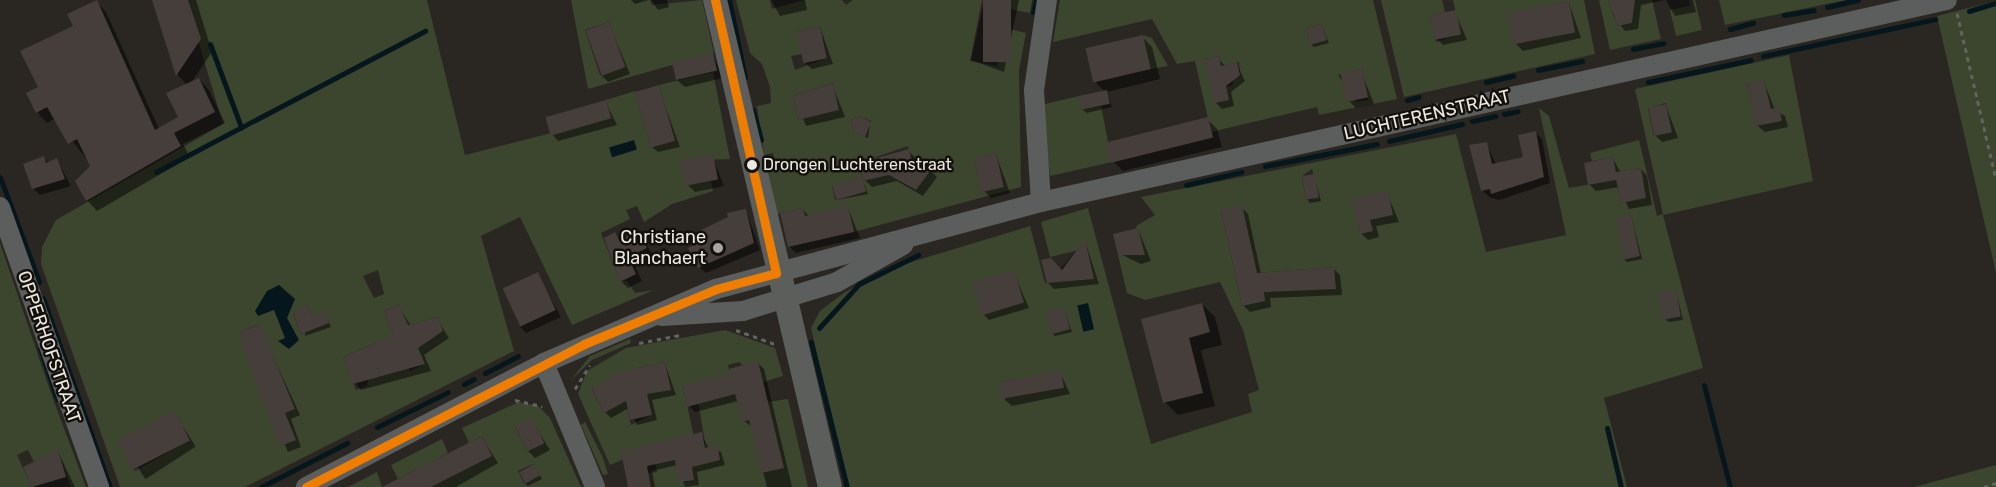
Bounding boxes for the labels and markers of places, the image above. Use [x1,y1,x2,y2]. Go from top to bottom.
place label: Drongen Luchterenstraat [763,155,952,175]
marker: Drongen Luchterenstraat [746,159,758,171]
place label: Christiane Blanchaert [614,227,706,270]
marker: Christiane Blanchaert [711,241,725,255]

